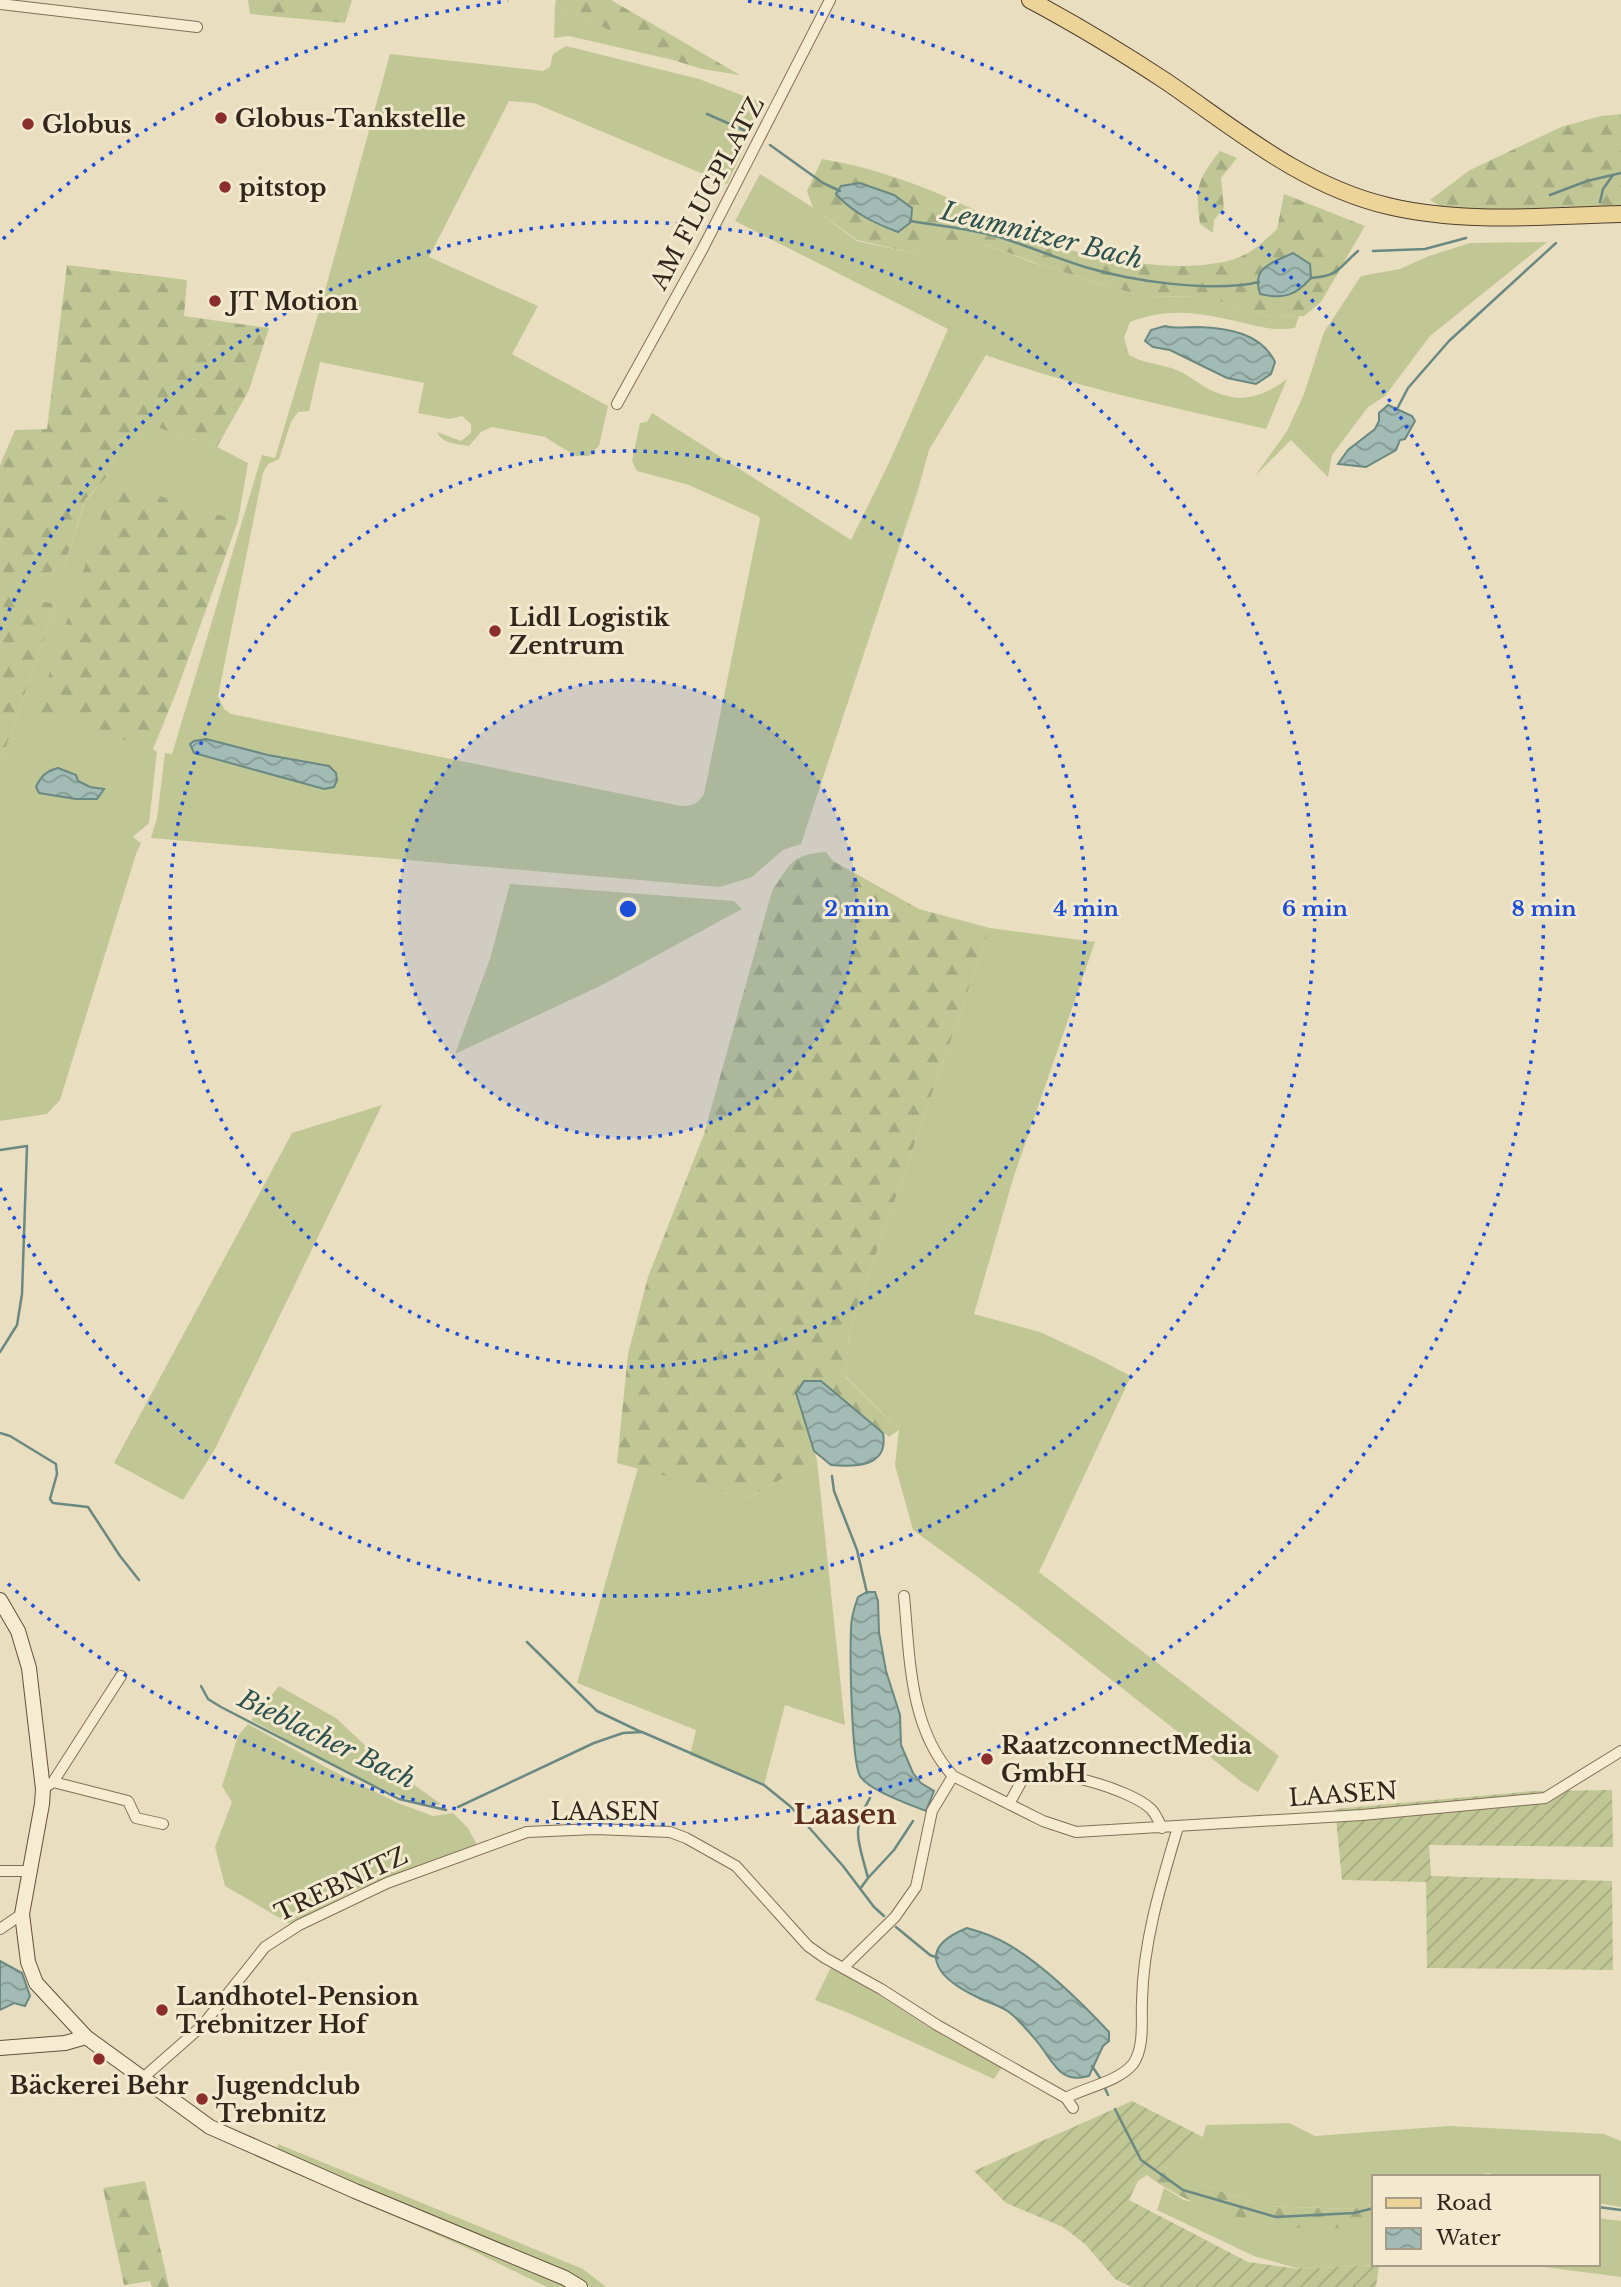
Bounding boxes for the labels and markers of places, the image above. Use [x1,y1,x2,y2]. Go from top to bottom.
place label: Globus-Tankstelle [235,104,466,133]
place label: Globus [42,110,132,139]
marker: Globus-Tankstelle [213,110,229,126]
marker: Globus [20,116,36,132]
place label: pitstop [239,173,326,202]
marker: pitstop [217,179,233,195]
place label: JT Motion [224,287,359,316]
marker: JT Motion [207,293,223,309]
place label: Lidl Logistik Zentrum [509,603,671,660]
marker: Lidl Logistik Zentrum [487,623,503,639]
centre of rings [616,897,640,921]
place label: RaatzconnectMedia GmbH [1001,1731,1252,1788]
marker: RaatzconnectMedia GmbH [979,1751,995,1767]
place label: Landhotel-Pension Trebnitzer Hof [176,1982,419,2039]
marker: Landhotel-Pension Trebnitzer Hof [154,2002,170,2018]
marker: Bäckerei Behr [91,2051,107,2067]
place label: Bäckerei Behr [10,2071,189,2100]
place label: Jugendclub Trebnitz [211,2071,360,2128]
marker: Jugendclub Trebnitz [194,2091,210,2107]

